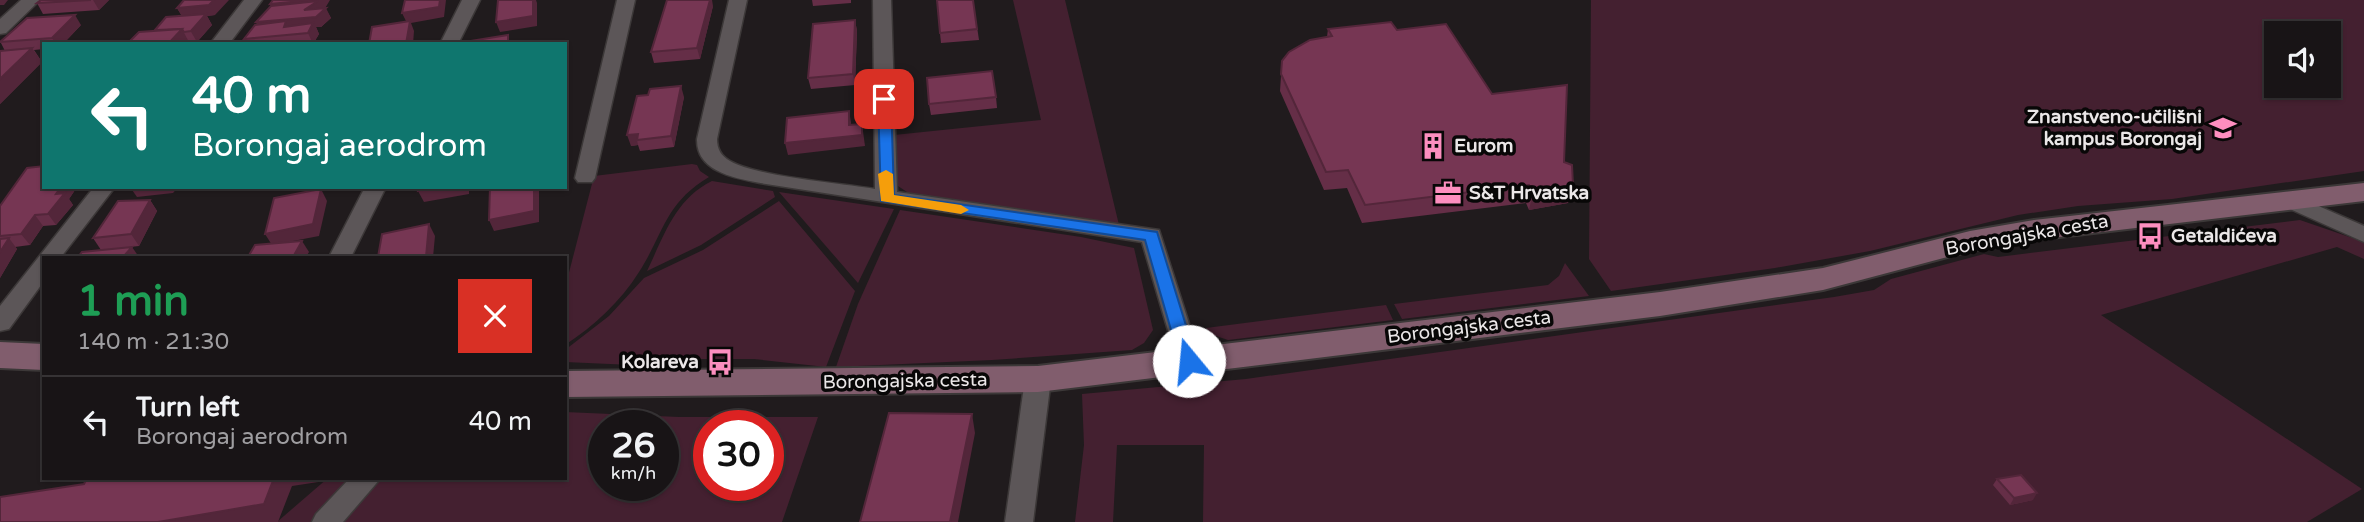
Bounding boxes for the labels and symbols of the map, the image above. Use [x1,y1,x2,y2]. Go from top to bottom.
pin [854,69,914,129]
place label: Znanstveno-učilišni kampus Borongaj [2027,106,2202,151]
school or university icon: Znanstveno-učilišni kampus Borongaj [2208,113,2238,143]
building icon: Eurom [1418,131,1448,161]
place label: Eurom [1454,135,1513,157]
office icon: S&T Hrvatska [1433,178,1463,208]
place label: S&T Hrvatska [1469,182,1589,204]
street label: Borongajska cesta [1944,210,2110,260]
bus stop icon: Getaldićeva [2135,221,2165,251]
place label: Getaldićeva [2171,225,2277,247]
street label: Borongajska cesta [1386,306,1552,348]
position arrow [1152,324,1226,398]
bus stop icon: Kolareva [705,347,735,377]
place label: Kolareva [621,351,699,373]
street label: Borongajska cesta [822,369,988,393]
speed limit sign: 30 [693,410,784,501]

